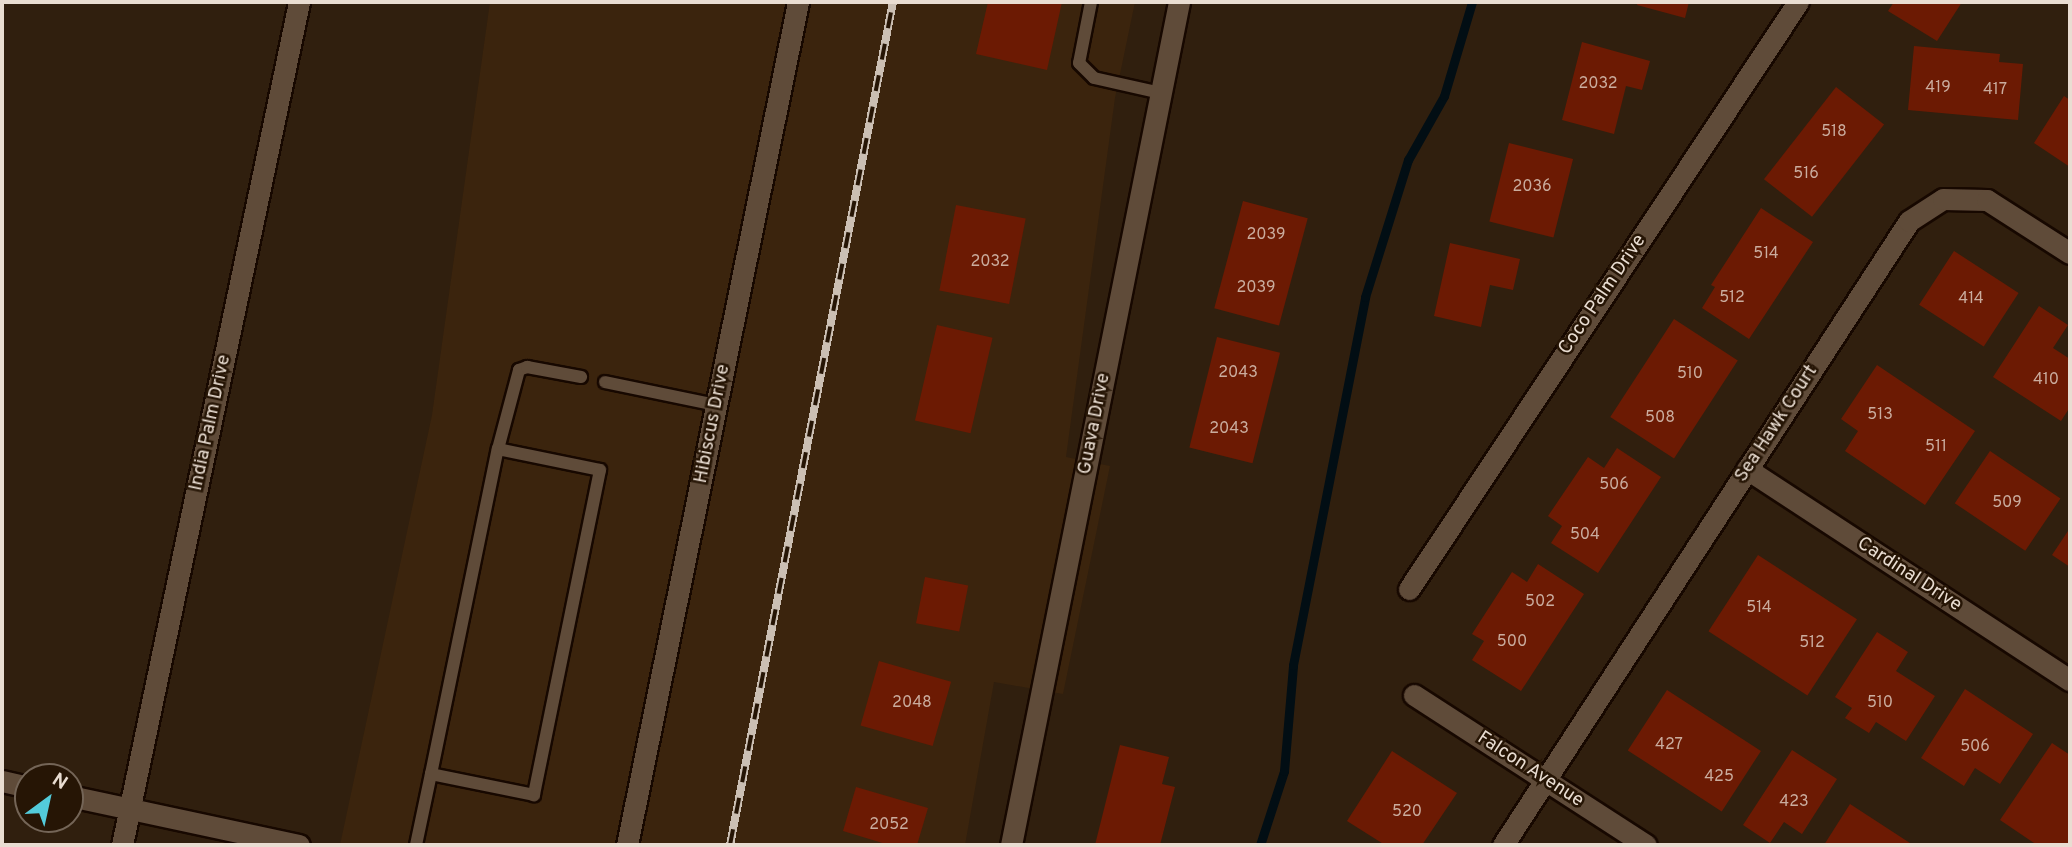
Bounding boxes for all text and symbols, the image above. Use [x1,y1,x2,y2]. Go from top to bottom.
house number: 2032 [1578,74,1618,94]
house number: 419 [1925,78,1951,98]
house number: 417 [1983,80,2007,100]
house number: 518 [1821,122,1847,142]
house number: 516 [1793,164,1819,184]
house number: 2036 [1512,177,1552,197]
house number: 2039 [1247,225,1285,245]
street label: Coco Palm Drive [1554,231,1652,359]
house number: 514 [1753,244,1779,264]
house number: 2032 [970,252,1010,272]
house number: 2039 [1237,278,1275,298]
house number: 512 [1719,288,1745,308]
house number: 414 [1958,289,1984,309]
street label: India Palm Drive [185,353,237,493]
street label: Sea Hawk Court [1731,361,1823,487]
street label: Hibiscus Drive [690,363,736,485]
house number: 2043 [1218,363,1258,383]
house number: 510 [1677,364,1703,384]
house number: 410 [2033,370,2059,390]
street label: Guava Drive [1074,371,1116,477]
house number: 513 [1867,405,1893,425]
house number: 508 [1645,408,1675,428]
house number: 2043 [1209,419,1249,439]
house number: 511 [1925,437,1947,457]
house number: 506 [1599,475,1629,495]
house number: 509 [1992,493,2022,513]
house number: 504 [1570,525,1600,545]
street label: Cardinal Drive [1852,533,1966,617]
house number: 502 [1525,592,1555,612]
house number: 514 [1746,598,1772,618]
house number: 500 [1497,632,1527,652]
house number: 512 [1799,633,1825,653]
house number: 2048 [892,693,932,713]
house number: 510 [1867,693,1893,713]
street label: Falcon Avenue [1472,727,1588,813]
house number: 427 [1655,735,1683,755]
house number: 506 [1960,737,1990,757]
north arrow [14,763,84,833]
house number: 425 [1704,767,1734,787]
text: N [47,768,72,796]
house number: 423 [1779,792,1809,812]
house number: 520 [1392,802,1422,822]
house number: 2052 [869,815,909,835]

